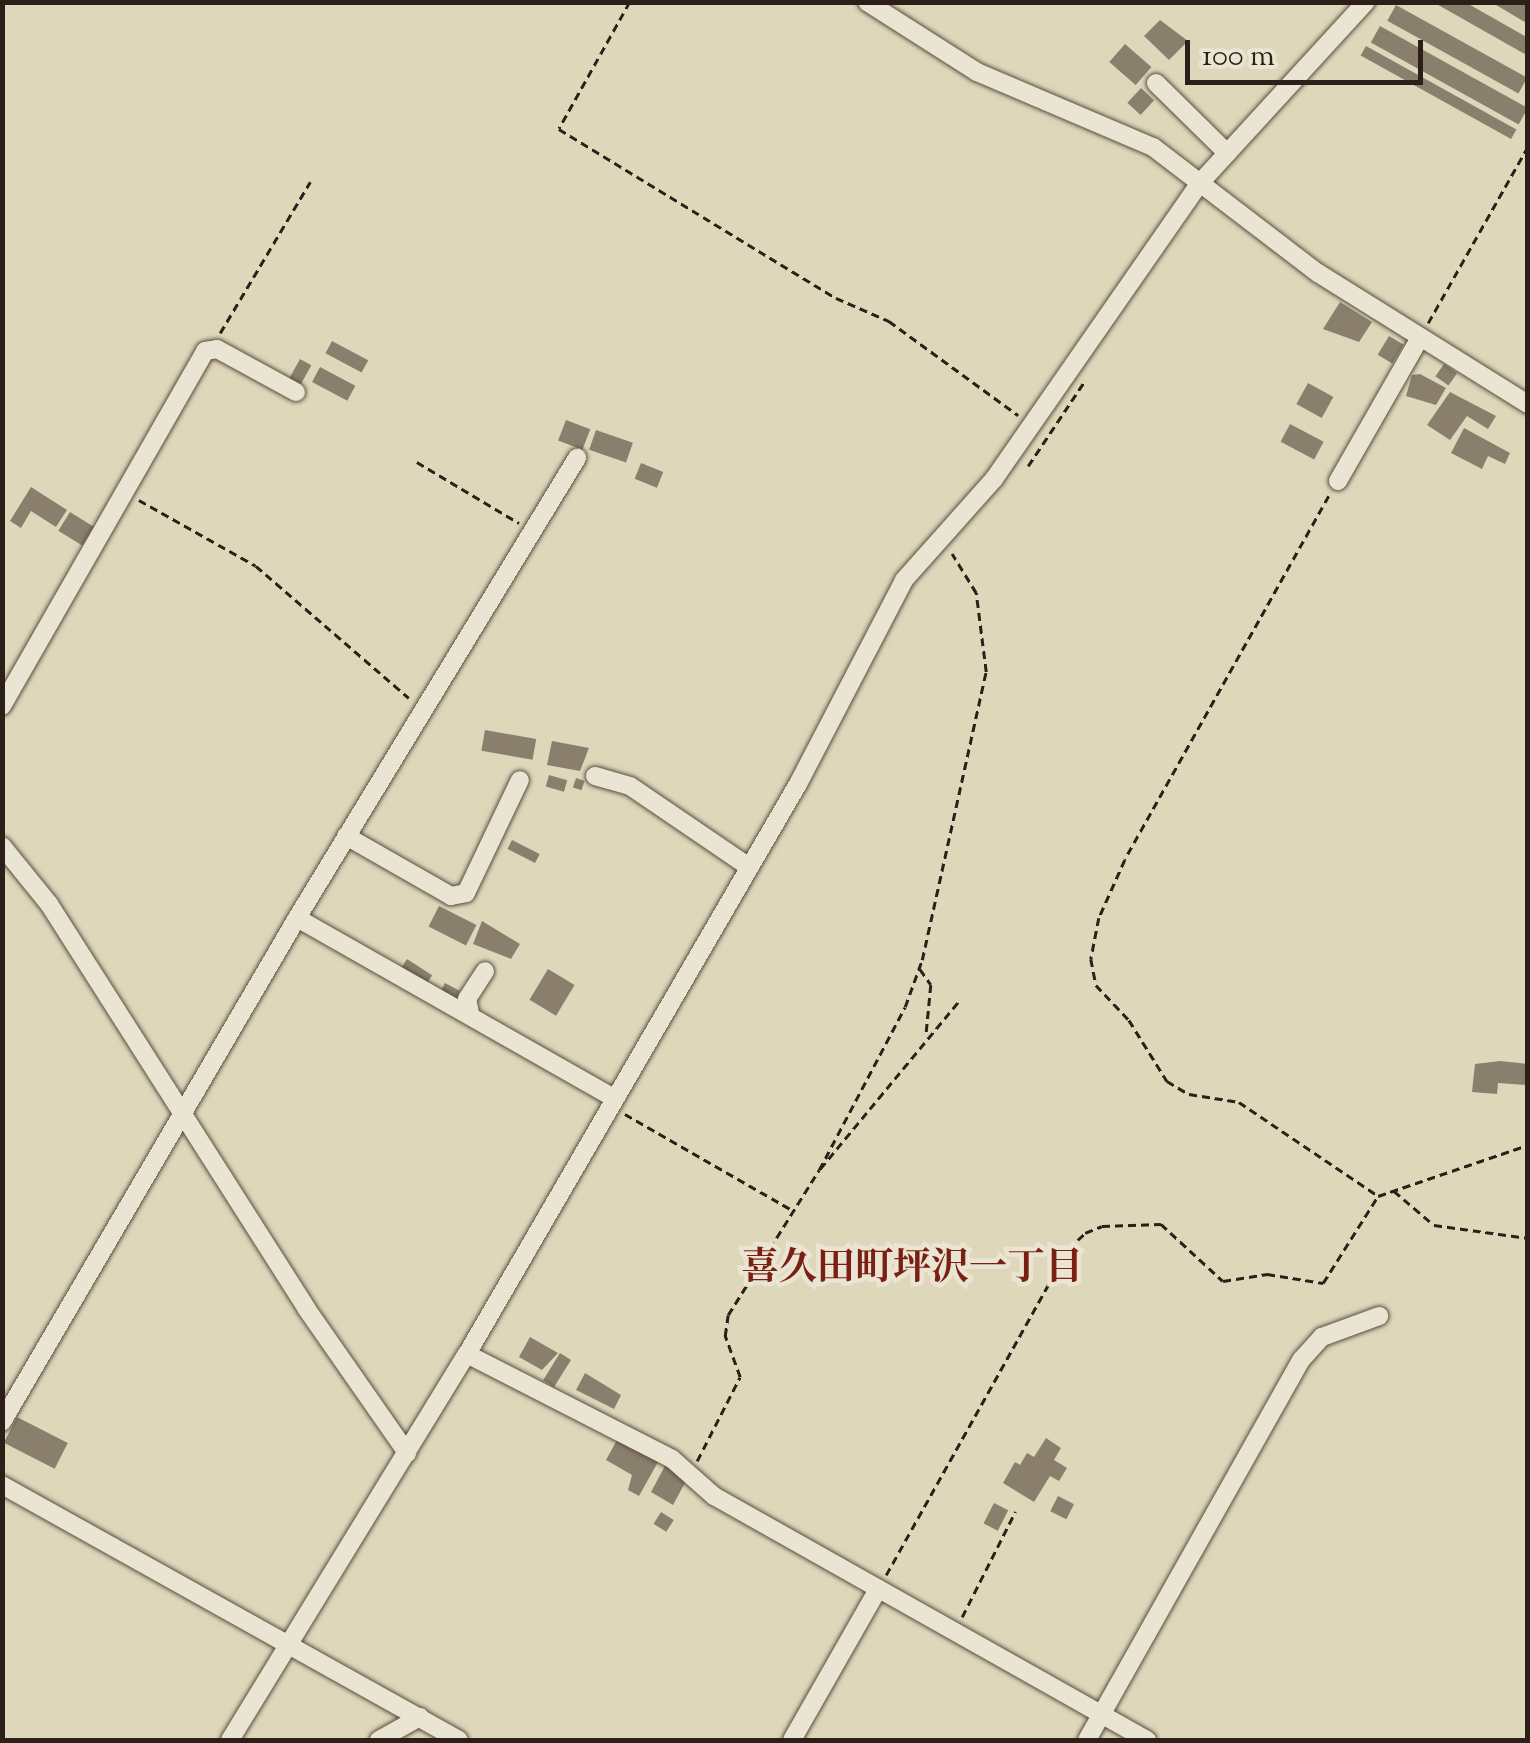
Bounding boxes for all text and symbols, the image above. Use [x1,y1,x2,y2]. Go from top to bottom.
scale bar [1190,20,1428,82]
text: 100 m [1202,36,1275,79]
district label: 喜久田町坪沢一丁目 [741,1248,1083,1294]

